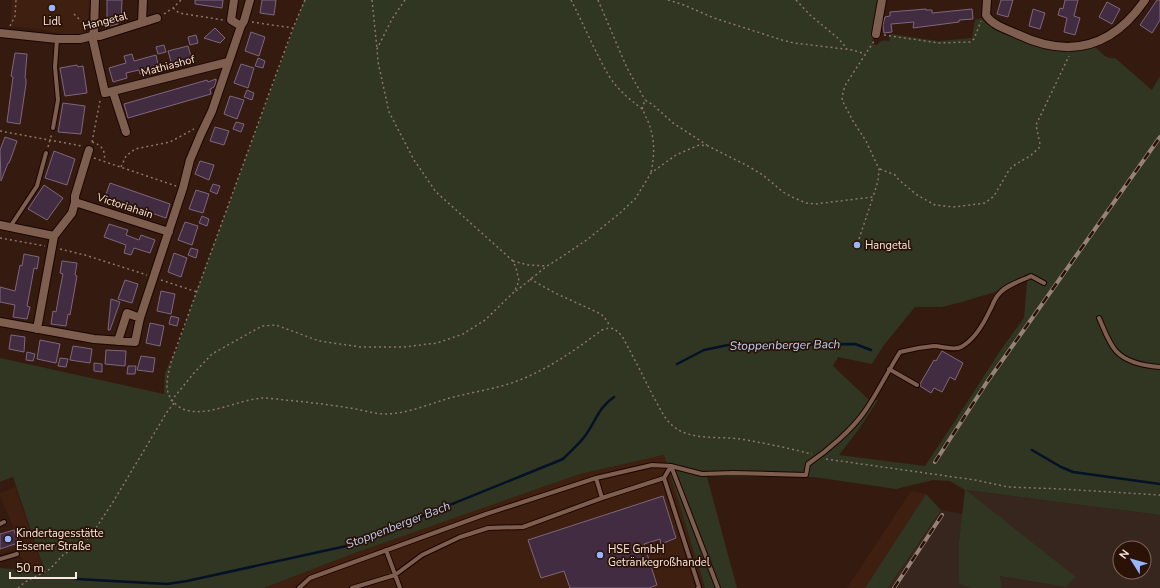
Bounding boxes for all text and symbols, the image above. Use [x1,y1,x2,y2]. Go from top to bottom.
marker: Lidl [47,3,57,13]
street label: Hangetal [81,8,130,34]
place label: Lidl [43,14,62,29]
street label: Mathiashof [140,52,197,80]
street label: Victoriahain [94,190,155,222]
place label: Hangetal [865,238,911,253]
marker: Hangetal [852,240,862,250]
water label: Stoppenberger Bach [730,336,841,354]
water label: Stoppenberger Bach [344,498,453,552]
place label: Kindertagesstätte Essener Straße [16,526,104,554]
marker: Kindertagesstätte Essener Straße [3,534,13,544]
north arrow [1112,540,1152,580]
place label: HSE GmbH Getränkegroßhandel [608,542,711,570]
text: N [1116,546,1133,562]
marker: HSE GmbH Getränkegroßhandel [595,550,605,560]
scale bar [10,554,76,580]
text: 50 m [16,560,44,576]

